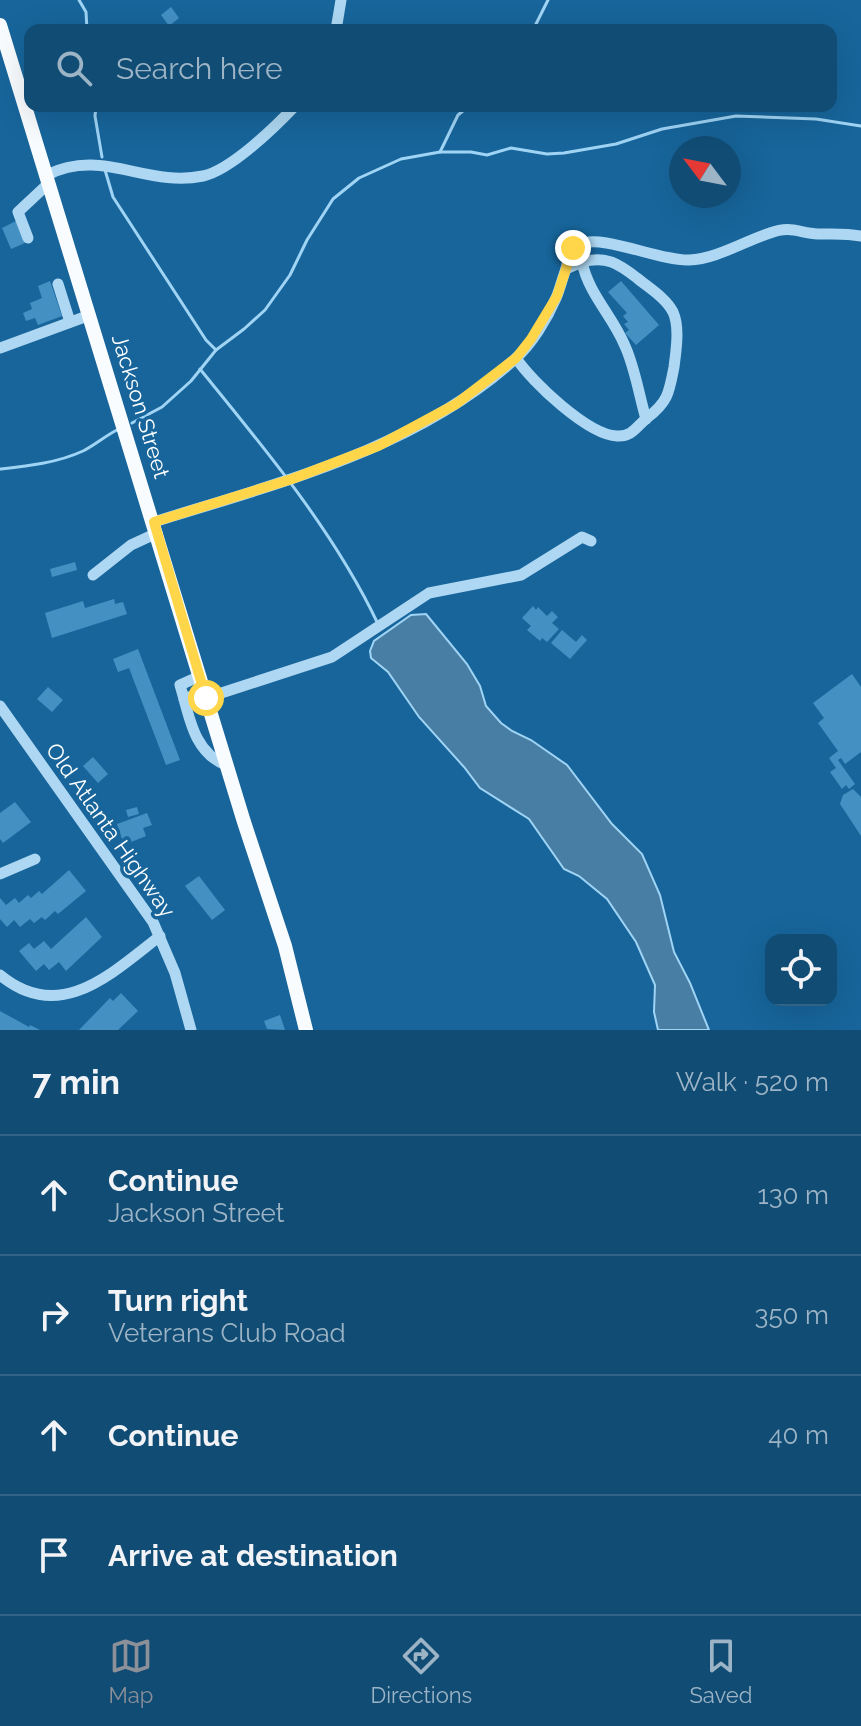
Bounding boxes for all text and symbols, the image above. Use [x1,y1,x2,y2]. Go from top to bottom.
search box [24,24,837,112]
icon: search [52,46,96,90]
text: Search here [116,51,283,86]
north arrow [669,136,741,208]
route end [555,230,591,266]
street label: Jackson Street [107,331,175,482]
route start [188,680,224,716]
street label: Old Atlanta Highway [41,738,181,922]
map controls [765,934,837,1006]
button: locate [765,934,837,1006]
text: 7 min [32,1062,120,1102]
text: Walk · 520 m [676,1067,829,1097]
text: Continue [108,1163,239,1198]
icon: ahead [32,1173,76,1217]
text: 130 m [758,1180,829,1210]
text: Jackson Street [108,1198,284,1228]
text: Turn right [108,1283,248,1318]
icon: right [32,1293,76,1337]
text: 350 m [755,1300,829,1330]
text: Veterans Club Road [108,1318,346,1348]
icon: ahead [32,1413,76,1457]
text: Continue [108,1418,239,1453]
text: 40 m [768,1420,829,1450]
icon: arrive [32,1533,76,1577]
text: Arrive at destination [108,1538,398,1573]
tab: Map [109,1634,153,1708]
tab: Directions [371,1634,472,1708]
tab: Saved [689,1634,752,1708]

